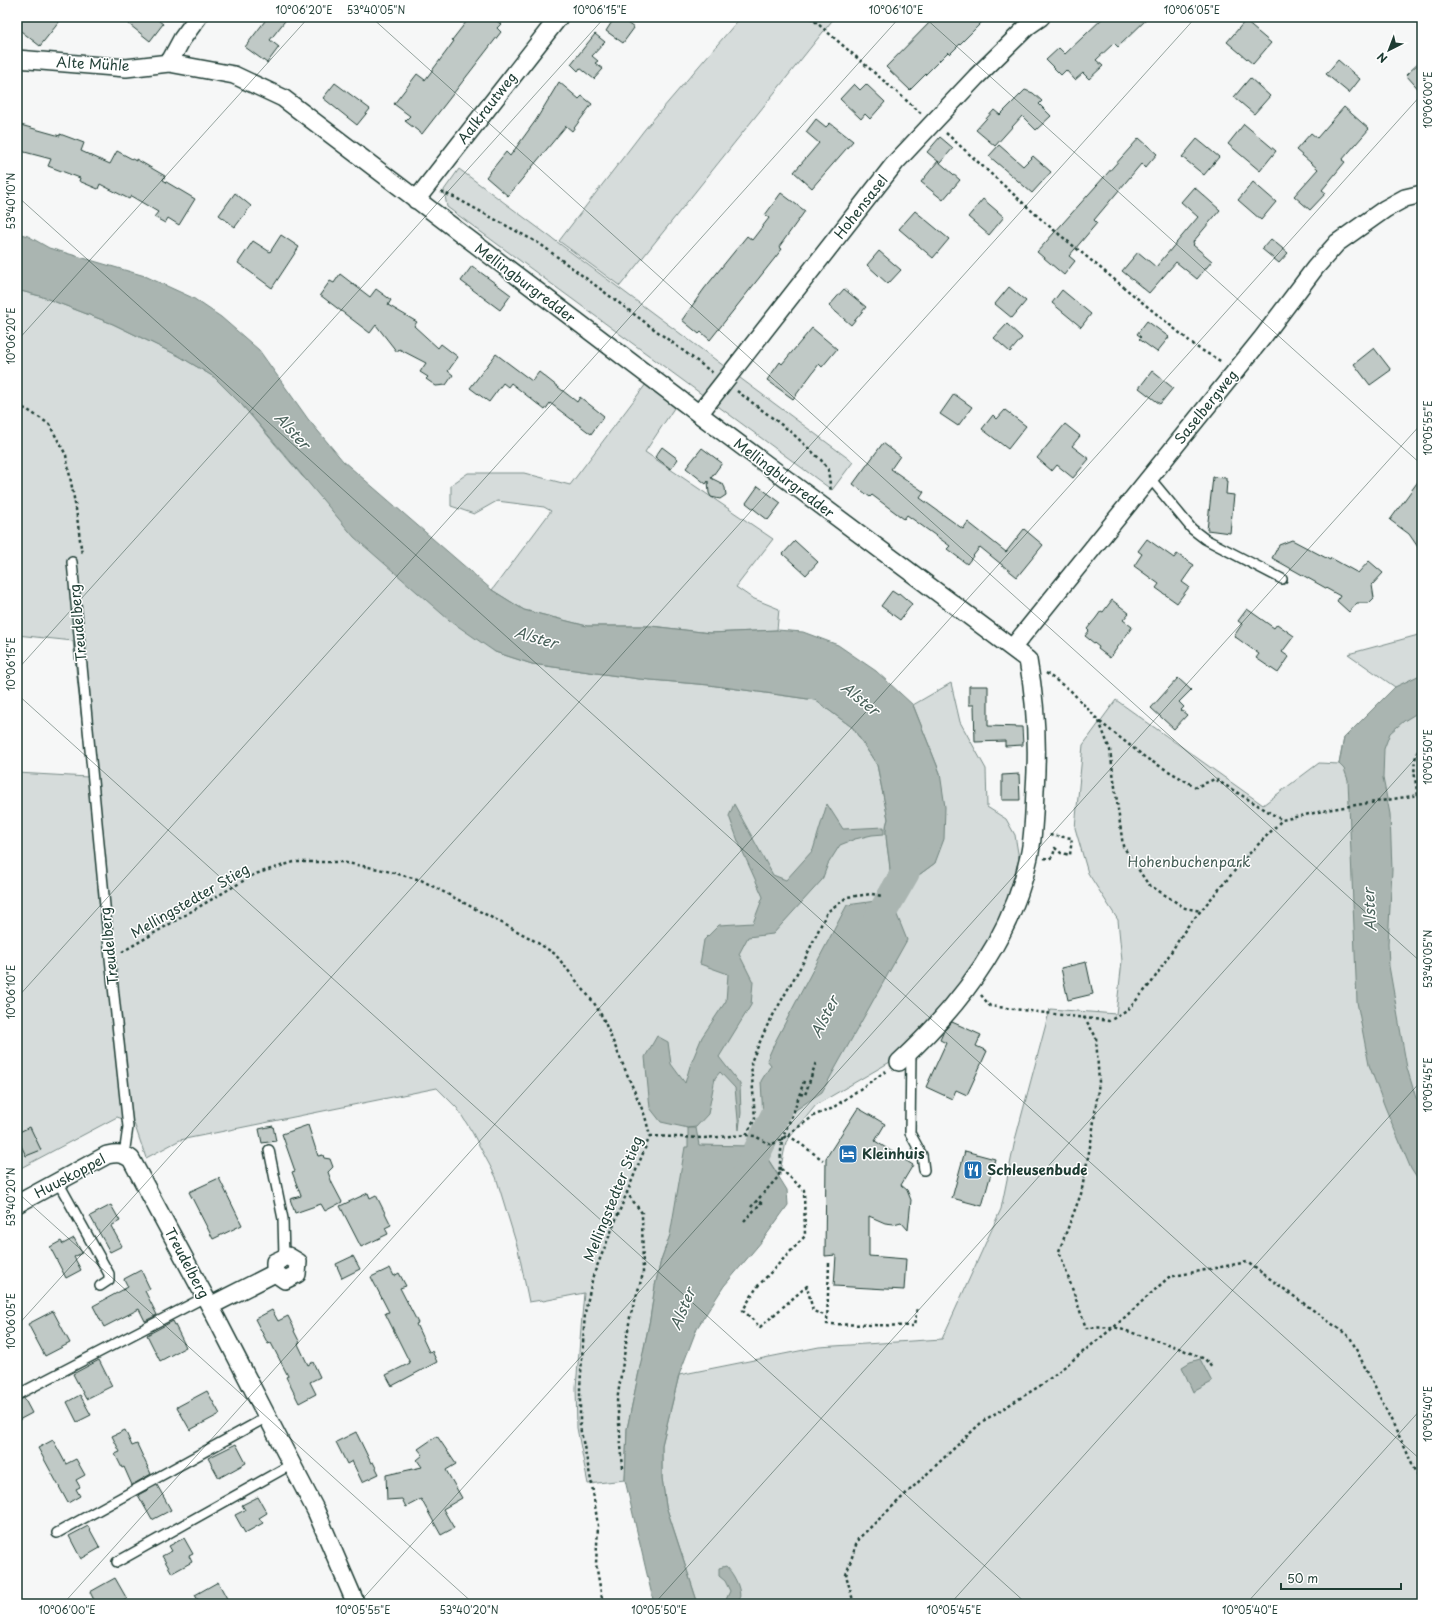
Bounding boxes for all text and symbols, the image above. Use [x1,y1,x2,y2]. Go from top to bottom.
text: 10°06'20"E [275,2,333,17]
text: 53°40'05"N [347,2,405,17]
text: 10°06'15"E [573,2,627,17]
text: 10°06'10"E [869,2,923,17]
text: 10°06'05"E [1164,2,1220,17]
north arrow [1369,30,1409,70]
text: N [1373,48,1391,67]
street label: Alte Mühle [56,51,130,76]
street label: Aalkrautweg [452,67,521,148]
text: 10°06'00"E [1420,71,1435,129]
street label: Hohensasel [829,170,892,243]
text: 53°40'10"N [3,172,18,229]
street label: Mellingburgredder [471,238,581,328]
text: 10°06'20"E [3,307,18,365]
street label: Saselbergweg [1169,365,1242,448]
text: 10°05'55"E [1420,401,1435,455]
water label: Alster [270,406,318,455]
street label: Mellingburgredder [730,433,840,523]
street label: Treudelberg [64,583,91,663]
water label: Alster [512,619,563,655]
text: 10°06'15"E [3,637,18,691]
water label: Alster [837,675,887,722]
text: 10°05'50"E [1420,729,1435,785]
park label: Hohenbuchenpark [1128,851,1251,872]
street label: Mellingstedter Stieg [127,858,253,943]
water label: Alster [1356,886,1381,932]
street label: Treudelberg [94,906,123,986]
text: 53°40'05"N [1420,930,1435,988]
text: 10°06'10"E [3,965,18,1019]
water label: Alster [804,990,845,1041]
text: 10°05'45"E [1420,1058,1435,1112]
street label: Mellingstedter Stieg [578,1133,647,1265]
hotel icon: Kleinhuis [837,1143,859,1165]
place label: Kleinhuis [862,1143,925,1164]
street label: Huuskoppel [30,1148,109,1203]
restaurant icon: Schleusenbude [962,1159,984,1181]
place label: Schleusenbude [987,1159,1088,1180]
text: 53°40'20"N [3,1167,18,1227]
street label: Treudelberg [160,1224,215,1302]
water label: Alster [663,1282,701,1333]
text: 10°06'05"E [3,1293,18,1349]
text: 10°05'40"E [1420,1386,1435,1442]
scale bar [1281,1565,1401,1591]
text: 50 m [1287,1569,1318,1587]
text: 10°06'00"E [38,1602,96,1617]
text: 10°05'55"E [336,1602,390,1617]
text: 53°40'20"N [439,1602,499,1617]
text: 10°05'50"E [631,1602,687,1617]
text: 10°05'45"E [927,1602,981,1617]
text: 10°05'40"E [1222,1602,1278,1617]

